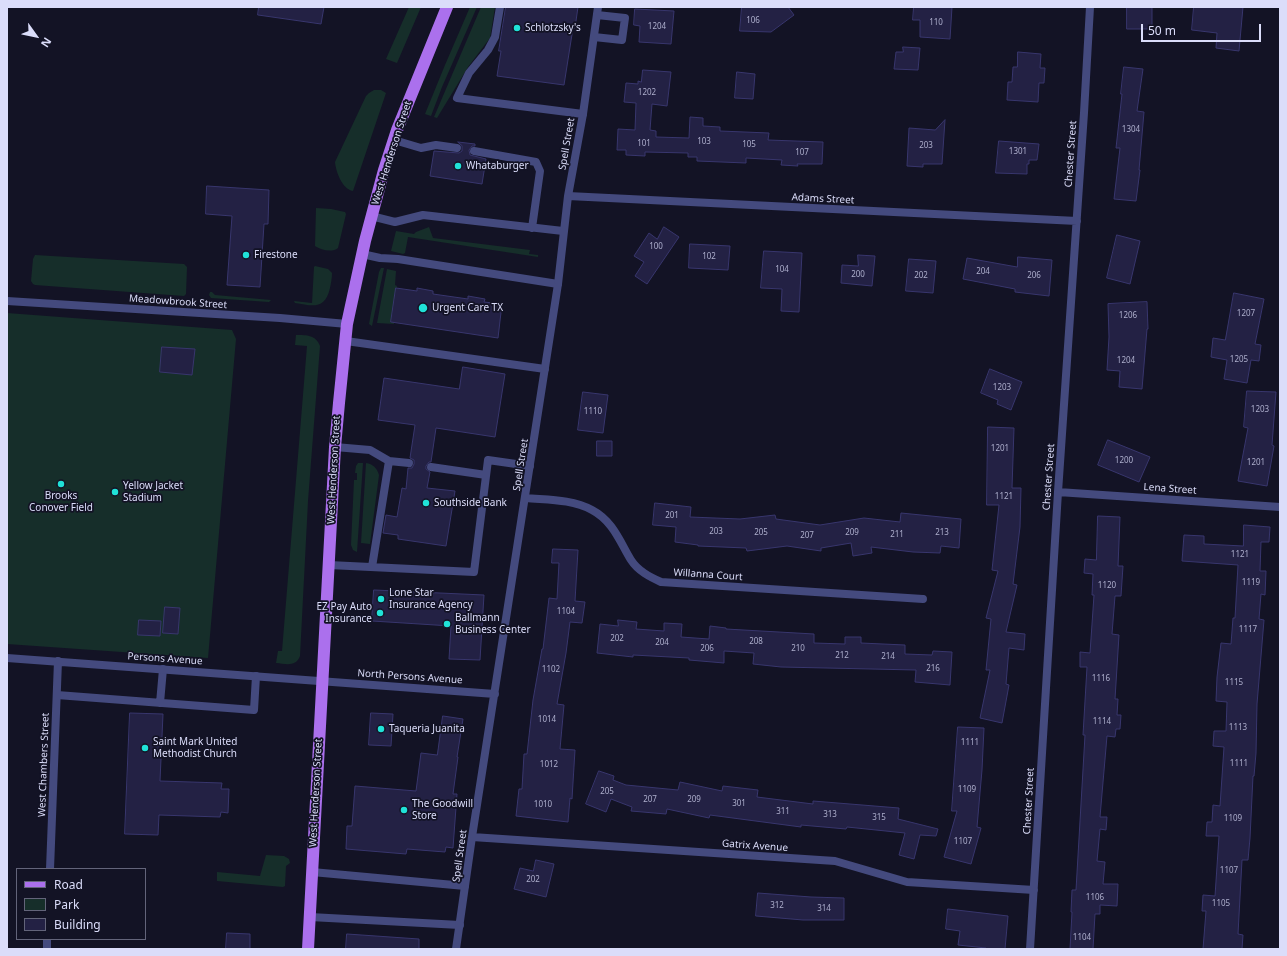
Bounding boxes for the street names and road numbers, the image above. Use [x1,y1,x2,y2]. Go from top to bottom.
street label: West Henderson Street [370,100,414,206]
street label: Spell Street [556,117,578,171]
street label: Chester Street [1063,120,1079,188]
street label: Adams Street [791,191,855,207]
street label: Meadowbrook Street [129,293,227,311]
street label: West Henderson Street [325,416,343,524]
street label: Spell Street [511,438,531,492]
street label: Chester Street [1041,443,1057,511]
street label: Lena Street [1143,481,1197,497]
street label: Willanna Court [673,567,743,583]
street label: Persons Avenue [127,650,203,668]
street label: North Persons Avenue [357,667,463,687]
street label: West Chambers Street [36,713,52,817]
street label: West Henderson Street [307,739,325,847]
street label: Chester Street [1021,767,1037,835]
street label: Spell Street [450,829,470,883]
street label: Gatrix Avenue [722,838,788,854]

